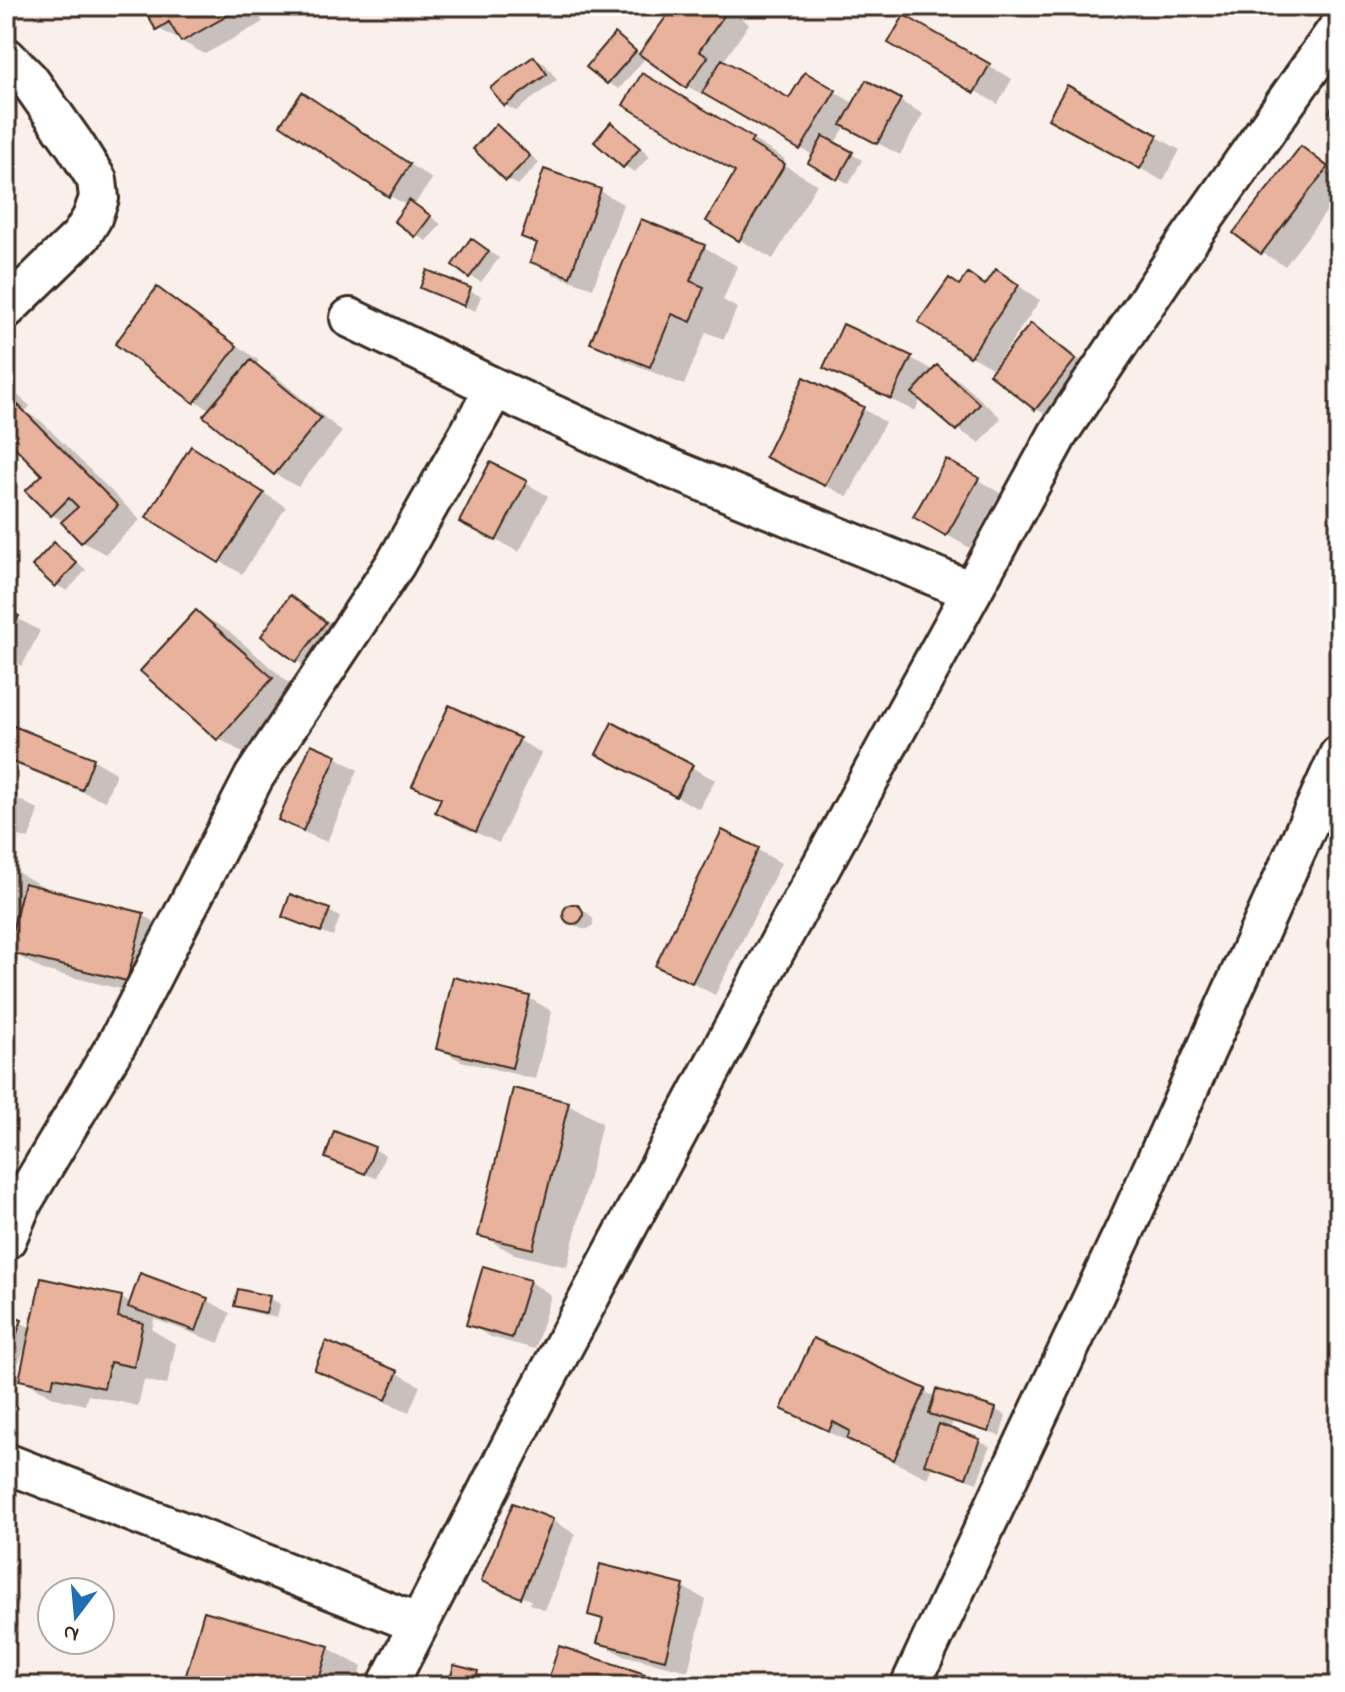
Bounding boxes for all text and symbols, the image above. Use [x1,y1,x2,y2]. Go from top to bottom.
north arrow [36,1576,116,1656]
text: N [60,1615,83,1650]

